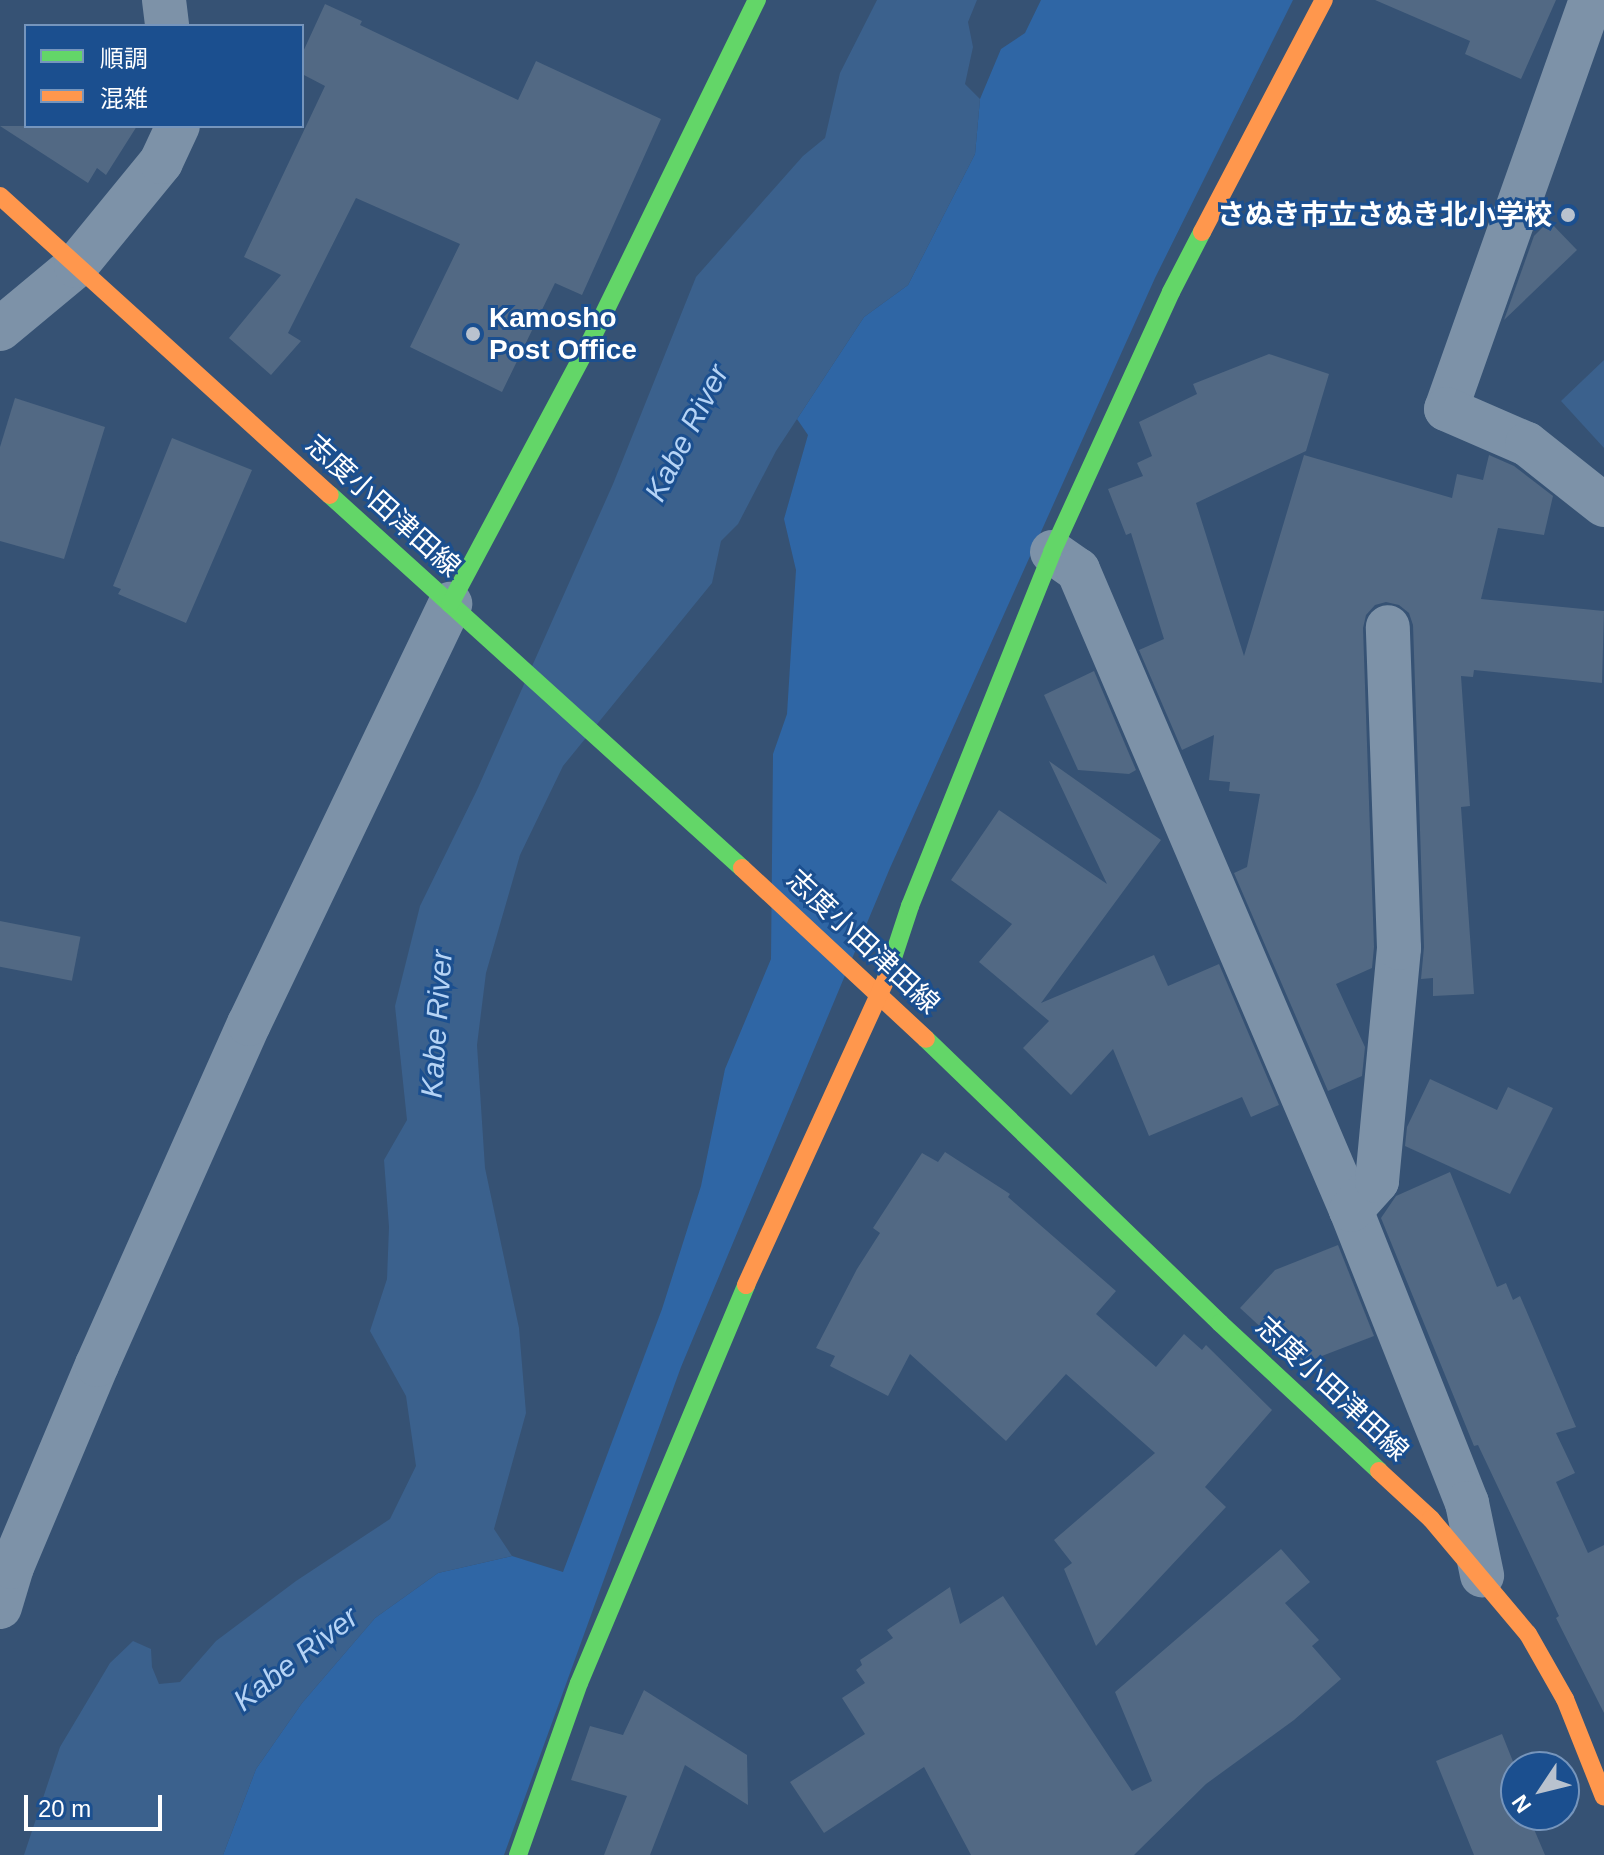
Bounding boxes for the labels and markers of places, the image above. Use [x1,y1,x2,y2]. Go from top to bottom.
place label: さぬき市立さぬき北小学校 [1216,198,1552,232]
marker: さぬき市立さぬき北小学校 [1559,206,1577,224]
place label: Kamosho Post Office [489,301,637,367]
marker: Kamosho Post Office [464,325,482,343]

